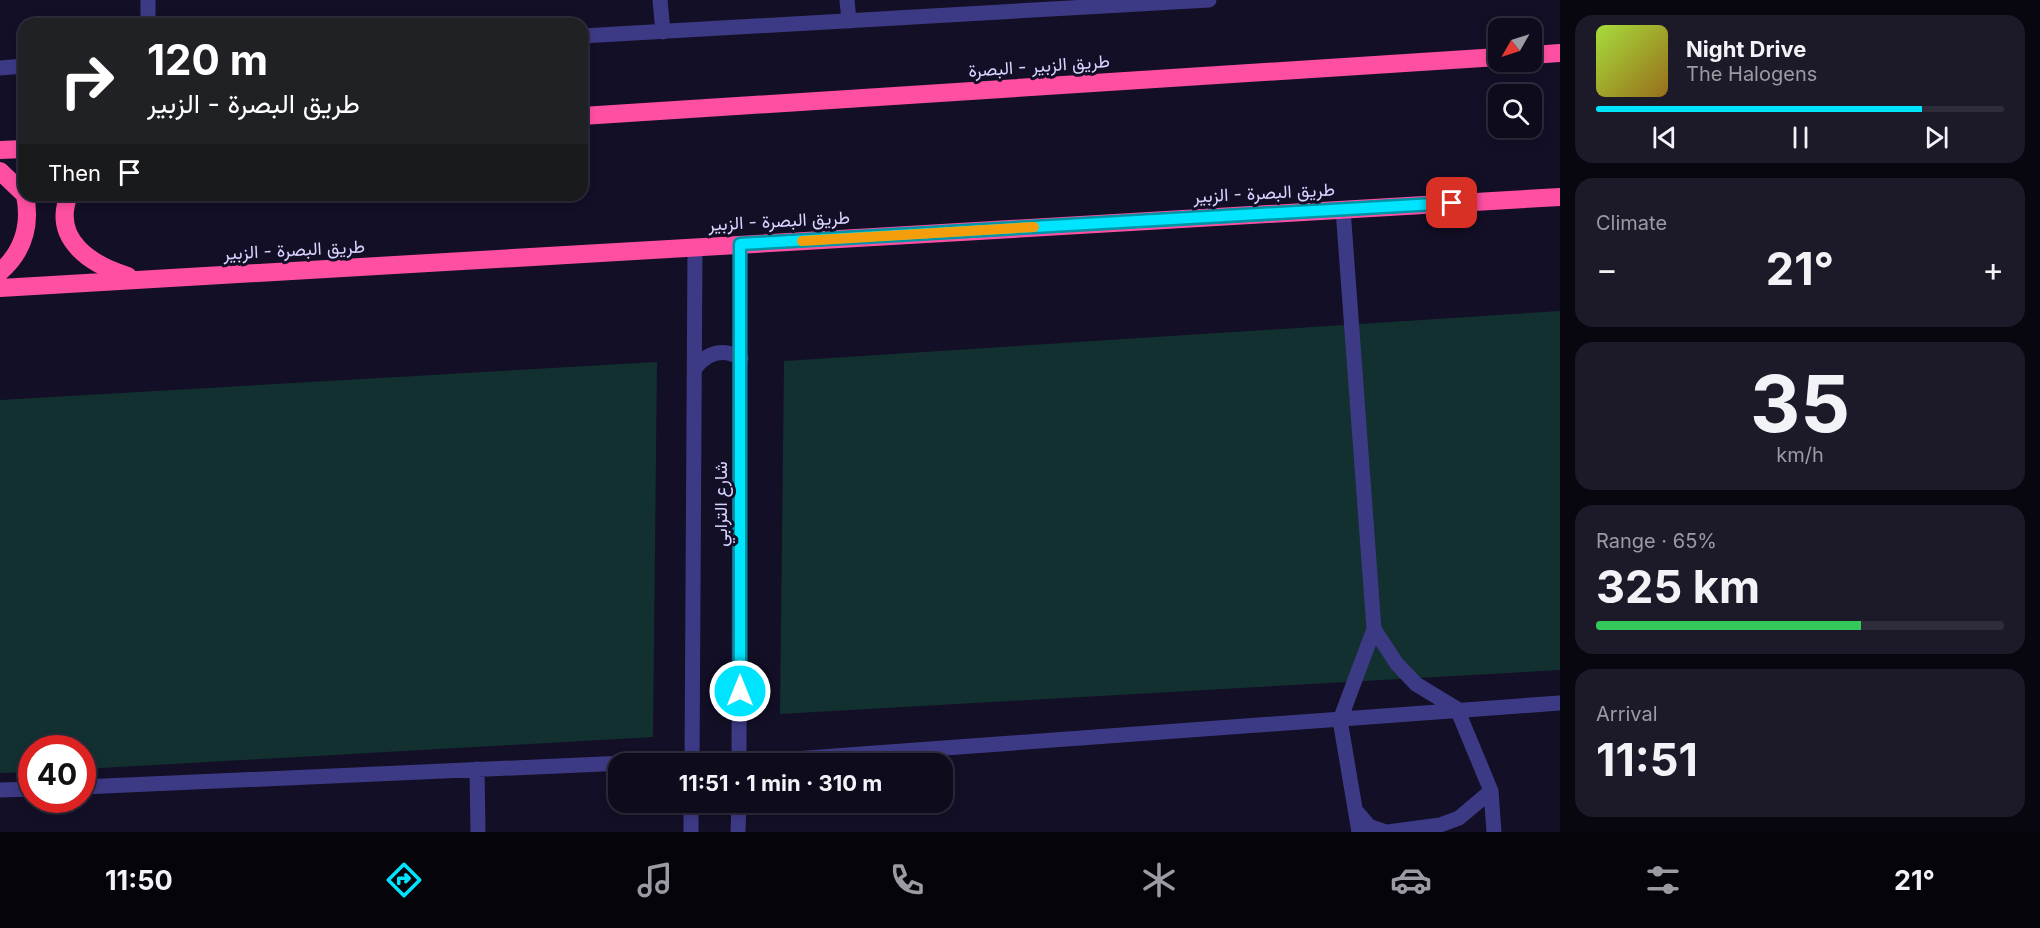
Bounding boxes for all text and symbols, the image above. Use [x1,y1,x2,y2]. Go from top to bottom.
north arrow [1488,18,1542,72]
map controls [1488,18,1542,138]
text: 120 m [147,34,268,85]
text: Night Drive [1686,36,1806,62]
icon: right [48,42,126,120]
street label: طريق الزبير - البصرة [967,50,1111,82]
text: The Halogens [1686,62,1817,86]
button: search [1488,84,1542,138]
text: طريق البصرة - الزبير [147,87,360,120]
icon: previous [1648,121,1681,154]
icon: pause [1784,121,1817,154]
icon: next [1920,121,1953,154]
icon: arrive [113,156,146,189]
text: Then [48,160,101,186]
pin [1426,177,1477,228]
street label: طريق البصرة - الزبير [1192,178,1335,208]
icon: arrive [1435,186,1468,219]
street label: طريق البصرة - الزبير [707,206,850,236]
text: Climate [1596,211,1667,235]
street label: طريق البصرة - الزبير [222,235,365,265]
text: 21° [1766,241,1834,296]
text: − [1596,249,1618,289]
text: + [1982,249,2004,289]
text: 35 [1750,356,1850,451]
text: km/h [1776,443,1824,467]
street label: شارع الترابي [710,461,736,547]
text: Range · 65% [1596,529,1717,553]
text: 325 km [1596,559,1760,614]
position arrow [708,659,772,723]
text: Arrival [1596,702,1658,726]
text: 11:51 [1596,732,1698,787]
speed limit sign: 40 [18,735,96,813]
text: 11:51 · 1 min · 310 m [679,770,882,796]
icon: directions [383,859,425,901]
icon: music [634,859,676,901]
icon: phone [886,859,928,901]
icon: climate [1138,859,1180,901]
icon: car [1390,859,1432,901]
icon: filters [1642,859,1684,901]
text: 11:50 [105,864,173,897]
text: 21° [1894,864,1935,897]

